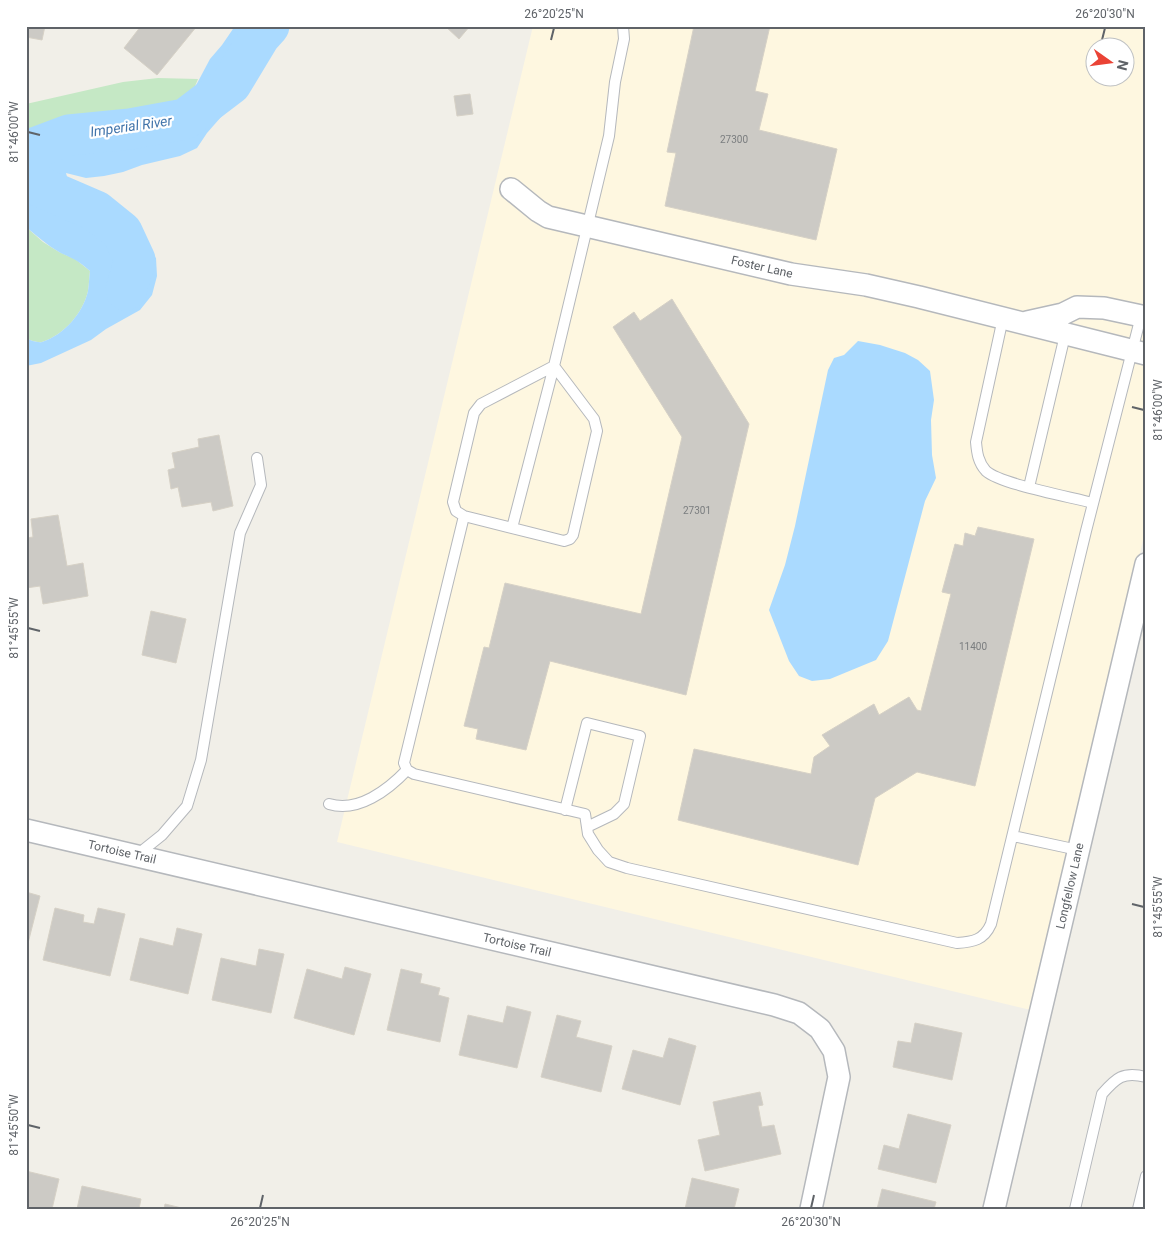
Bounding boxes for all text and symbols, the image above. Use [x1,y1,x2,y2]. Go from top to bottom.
text: 26°20'25"N [524,7,584,21]
text: 26°20'30"N [1075,7,1135,21]
north arrow [1084,38,1134,88]
text: N [1114,58,1132,72]
text: 81°46'00"W [7,101,21,163]
water label: Imperial River [89,112,173,140]
house number: 27300 [720,134,748,145]
street label: Foster Lane [730,253,794,281]
text: 81°46'00"W [1151,379,1165,441]
house number: 27301 [683,505,711,516]
text: 81°45'55"W [7,597,21,659]
house number: 11400 [959,641,987,652]
street label: Tortoise Trail [87,837,157,867]
street label: Longfellow Lane [1053,842,1087,930]
text: 81°45'55"W [1151,876,1165,938]
street label: Tortoise Trail [482,930,552,960]
text: 81°45'50"W [7,1094,21,1156]
text: 26°20'25"N [230,1215,290,1229]
text: 26°20'30"N [781,1215,841,1229]

